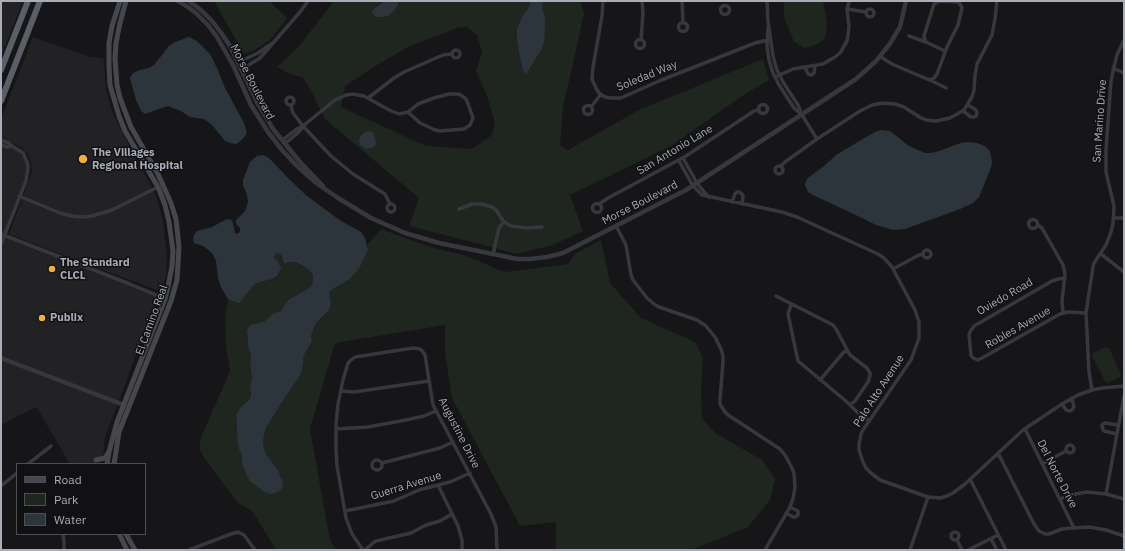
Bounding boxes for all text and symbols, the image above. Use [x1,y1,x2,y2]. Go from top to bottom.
street label: Morse Boulevard [227,42,277,122]
street label: Soledad Way [615,58,679,94]
street label: San Marino Drive [1091,79,1109,163]
street label: San Antonio Lane [635,122,715,178]
place label: The Villages Regional Hospital [92,146,183,172]
marker: The Villages Regional Hospital [77,153,89,165]
street label: Morse Boulevard [600,178,680,228]
place label: The Standard CLCL [60,256,130,282]
marker: The Standard CLCL [47,264,57,274]
street label: Oviedo Road [975,276,1035,318]
street label: El Camino Real [133,283,171,357]
street label: Robles Avenue [983,304,1053,352]
place label: Publix [50,311,83,325]
marker: Publix [37,313,47,323]
street label: Palo Alto Avenue [851,352,907,430]
street label: Augustine Drive [436,395,482,471]
street label: Del Norte Drive [1034,438,1080,510]
legend [16,463,146,535]
street label: Guerra Avenue [369,469,443,503]
text: Road [54,472,82,487]
text: Park [54,492,78,507]
text: Water [54,512,86,527]

